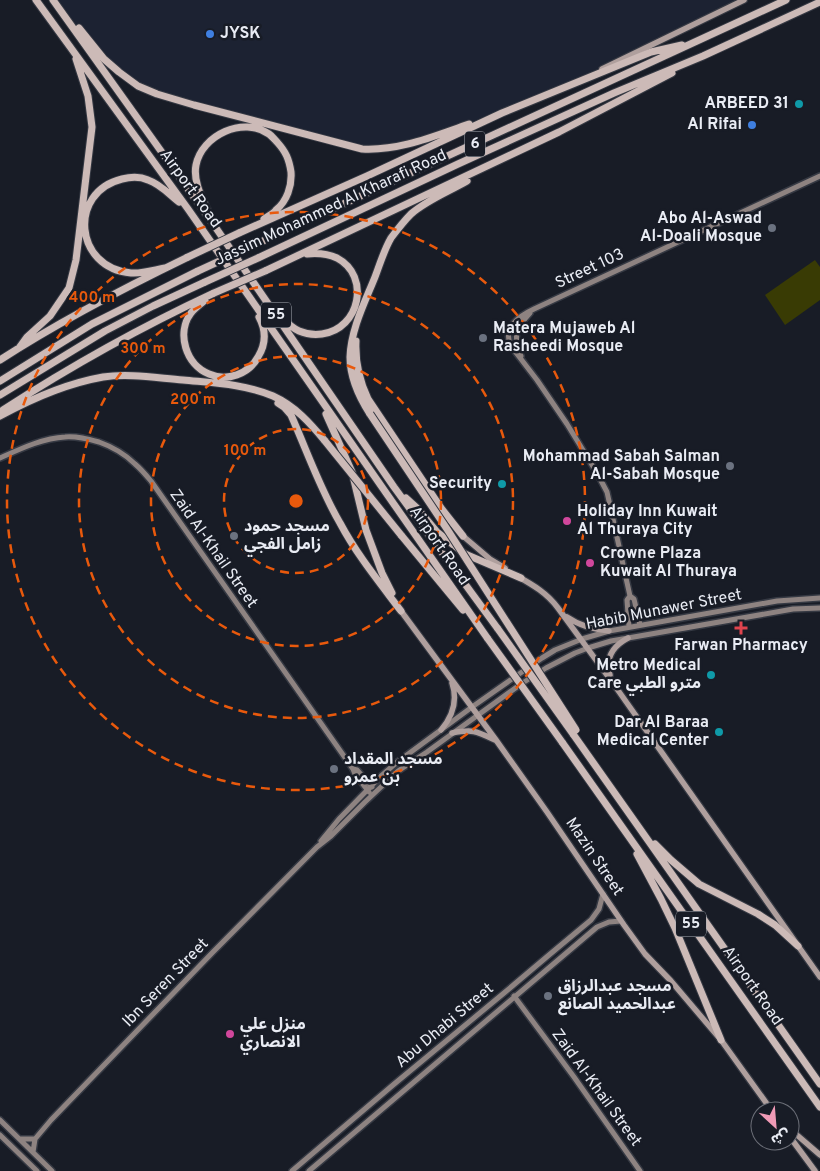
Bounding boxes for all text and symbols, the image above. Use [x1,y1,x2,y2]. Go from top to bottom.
place label: JYSK [220,24,261,44]
marker: JYSK [204,28,216,40]
place label: ARBEED 31 [705,94,789,114]
marker: ARBEED 31 [793,98,805,110]
place label: Al Rifai [687,115,742,135]
marker: Al Rifai [746,119,758,131]
road number: 6 [465,132,485,156]
street label: Jassim Mohammed Al Kharafi Road [212,145,450,271]
street label: Airport Road [155,146,225,232]
place label: Abo Al-Aswad Al-Doali Mosque [640,209,762,247]
marker: Abo Al-Aswad Al-Doali Mosque [766,222,778,234]
street label: Street 103 [552,244,628,294]
text: 400 m [69,289,115,308]
road number: 55 [261,302,291,328]
place label: Matera Mujaweb Al Rasheedi Mosque [493,319,635,357]
marker: Matera Mujaweb Al Rasheedi Mosque [477,332,489,344]
text: 300 m [120,340,166,359]
text: 200 m [170,391,216,410]
text: 100 m [224,442,266,461]
place label: Mohammad Sabah Salman Al-Sabah Mosque [523,447,720,485]
marker: Mohammad Sabah Salman Al-Sabah Mosque [724,460,736,472]
place label: Security [429,474,492,494]
marker: Security [496,478,508,490]
street label: Zaid Al-Khail Street [165,486,261,612]
centre of rings [287,492,305,510]
street label: Airport Road [404,502,474,590]
place label: Holiday Inn Kuwait Al Thuraya City [577,502,718,540]
marker: Holiday Inn Kuwait Al Thuraya City [561,515,573,527]
place label: مسجد حمود زامل الفجي [244,517,330,557]
marker: مسجد حمود زامل الفجي [228,530,240,542]
place label: Crowne Plaza Kuwait Al Thuraya [600,544,737,582]
marker: Crowne Plaza Kuwait Al Thuraya [584,557,596,569]
street label: Habib Munawer Street [584,585,744,635]
marker: Farwan Pharmacy [735,622,747,634]
place label: Farwan Pharmacy [674,636,808,656]
place label: Metro Medical Care مترو الطبي [587,656,701,696]
marker: Metro Medical Care مترو الطبي [705,669,717,681]
place label: Dar Al Baraa Medical Center [597,713,709,751]
marker: Dar Al Baraa Medical Center [713,726,725,738]
place label: مسجد المقداد بن عمرو [344,750,443,788]
marker: مسجد المقداد بن عمرو [328,763,340,775]
street label: Mazin Street [561,814,627,900]
road number: 55 [676,912,706,936]
street label: Ibn Seren Street [119,934,213,1032]
street label: Airport Road [717,942,787,1030]
place label: مسجد عبدالرزاق عبدالحميد الصانع [558,977,676,1016]
street label: Abu Dhabi Street [392,979,498,1073]
marker: مسجد عبدالرزاق عبدالحميد الصانع [542,990,554,1002]
place label: منزل علي الانصاري [240,1015,306,1055]
street label: Zaid Al-Khail Street [547,1025,645,1151]
marker: منزل علي الانصاري [224,1028,236,1040]
north arrow [750,1101,800,1151]
text: ش [768,1124,792,1148]

